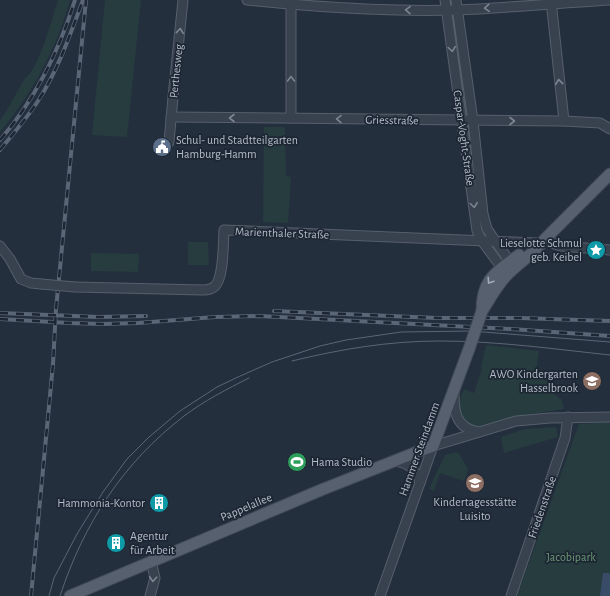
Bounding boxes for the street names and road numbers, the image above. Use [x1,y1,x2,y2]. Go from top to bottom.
street label: Perthesweg [167,43,185,99]
street label: Caspar-Voght-Straße [451,89,477,187]
street label: Griesstraße [365,114,419,126]
street label: Marienthaler Straße [235,225,329,241]
street label: Hammer Steindamm [397,401,441,497]
street label: Friedenstraße [526,474,558,540]
street label: Pappelallee [218,491,274,523]

